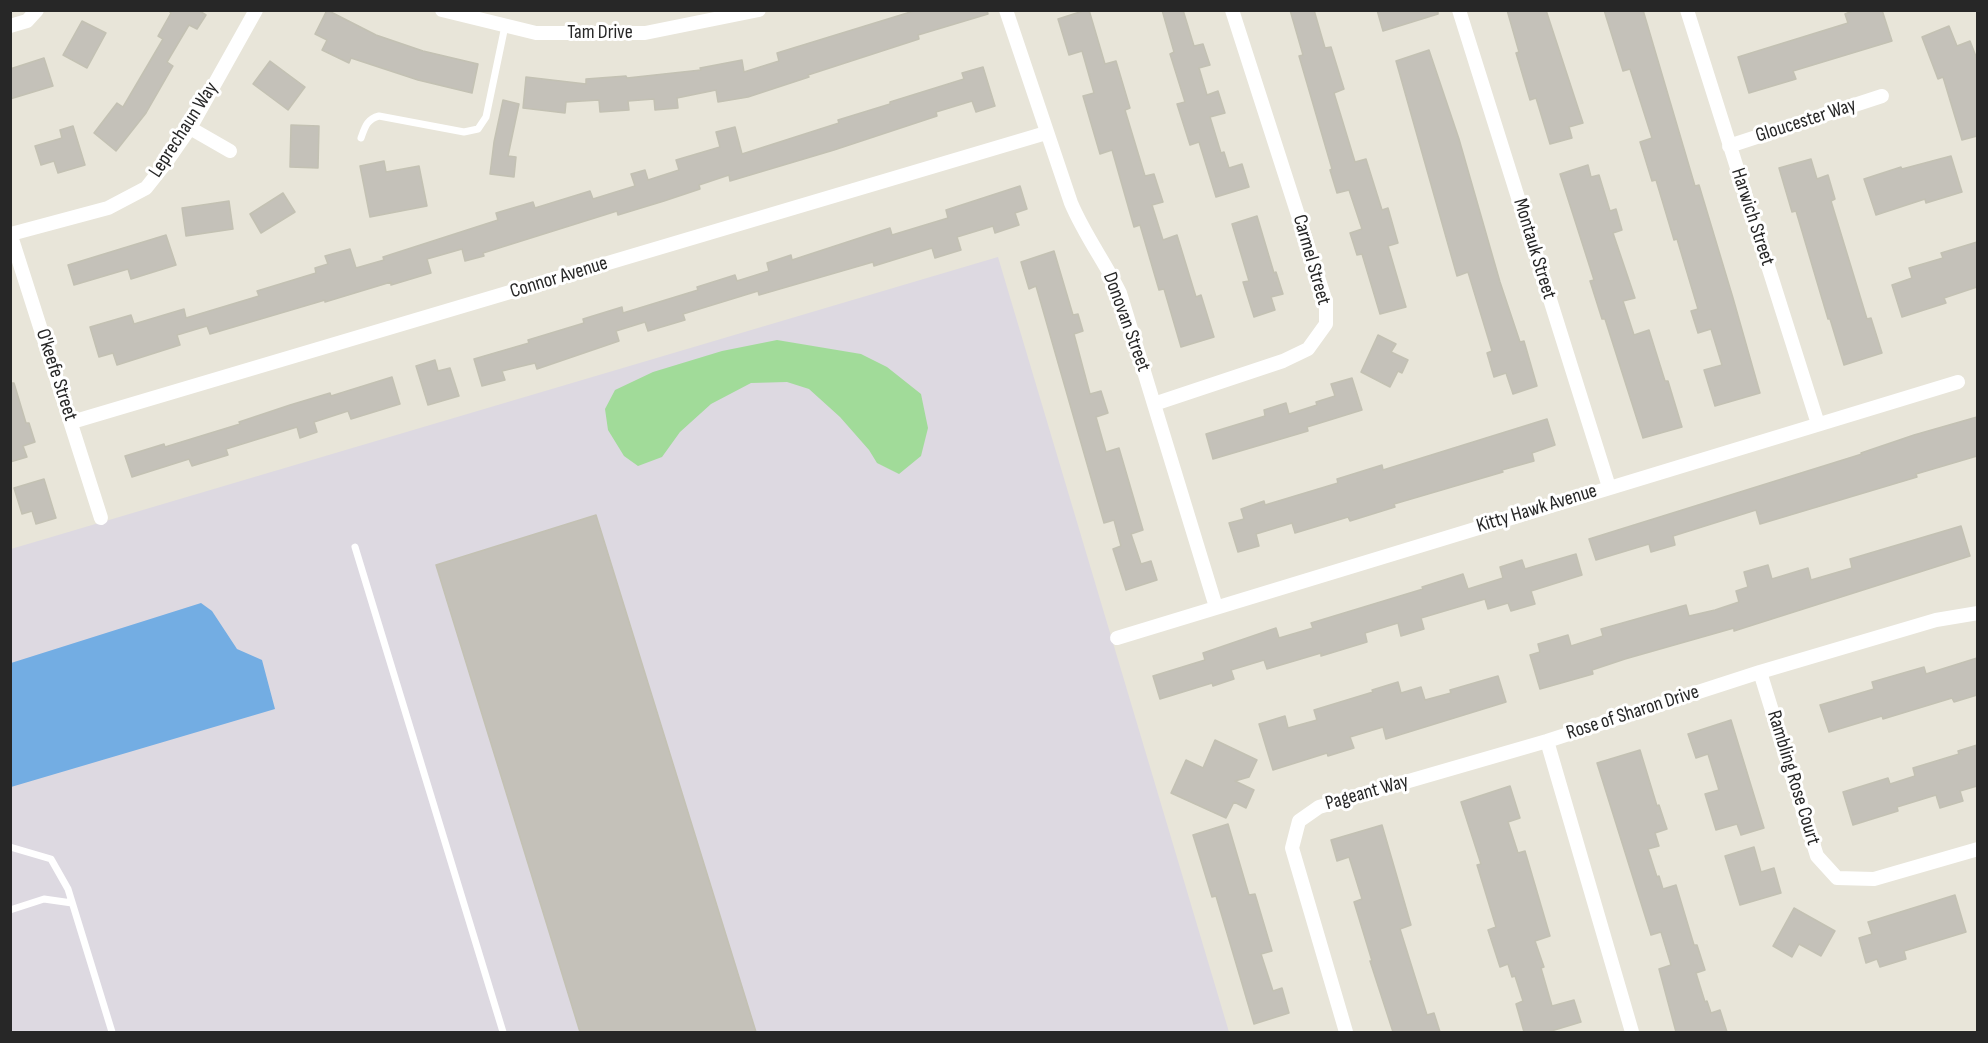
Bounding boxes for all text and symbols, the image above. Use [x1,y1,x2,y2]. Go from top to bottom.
street label: Tam Drive [567,21,633,45]
street label: Leprechaun Way [144,78,224,182]
street label: Gloucester Way [1753,93,1859,149]
street label: Harwich Street [1725,165,1779,269]
street label: Montauk Street [1507,196,1561,302]
street label: Carmel Street [1287,212,1335,308]
street label: Connor Avenue [507,252,611,304]
street label: Donovan Street [1097,269,1155,375]
street label: O'keefe Street [30,326,82,424]
street label: Kitty Hawk Avenue [1474,479,1600,539]
street label: Rose of Sharon Drive [1564,680,1702,746]
street label: Rambling Rose Court [1761,708,1825,848]
street label: Pageant Way [1323,770,1411,816]

